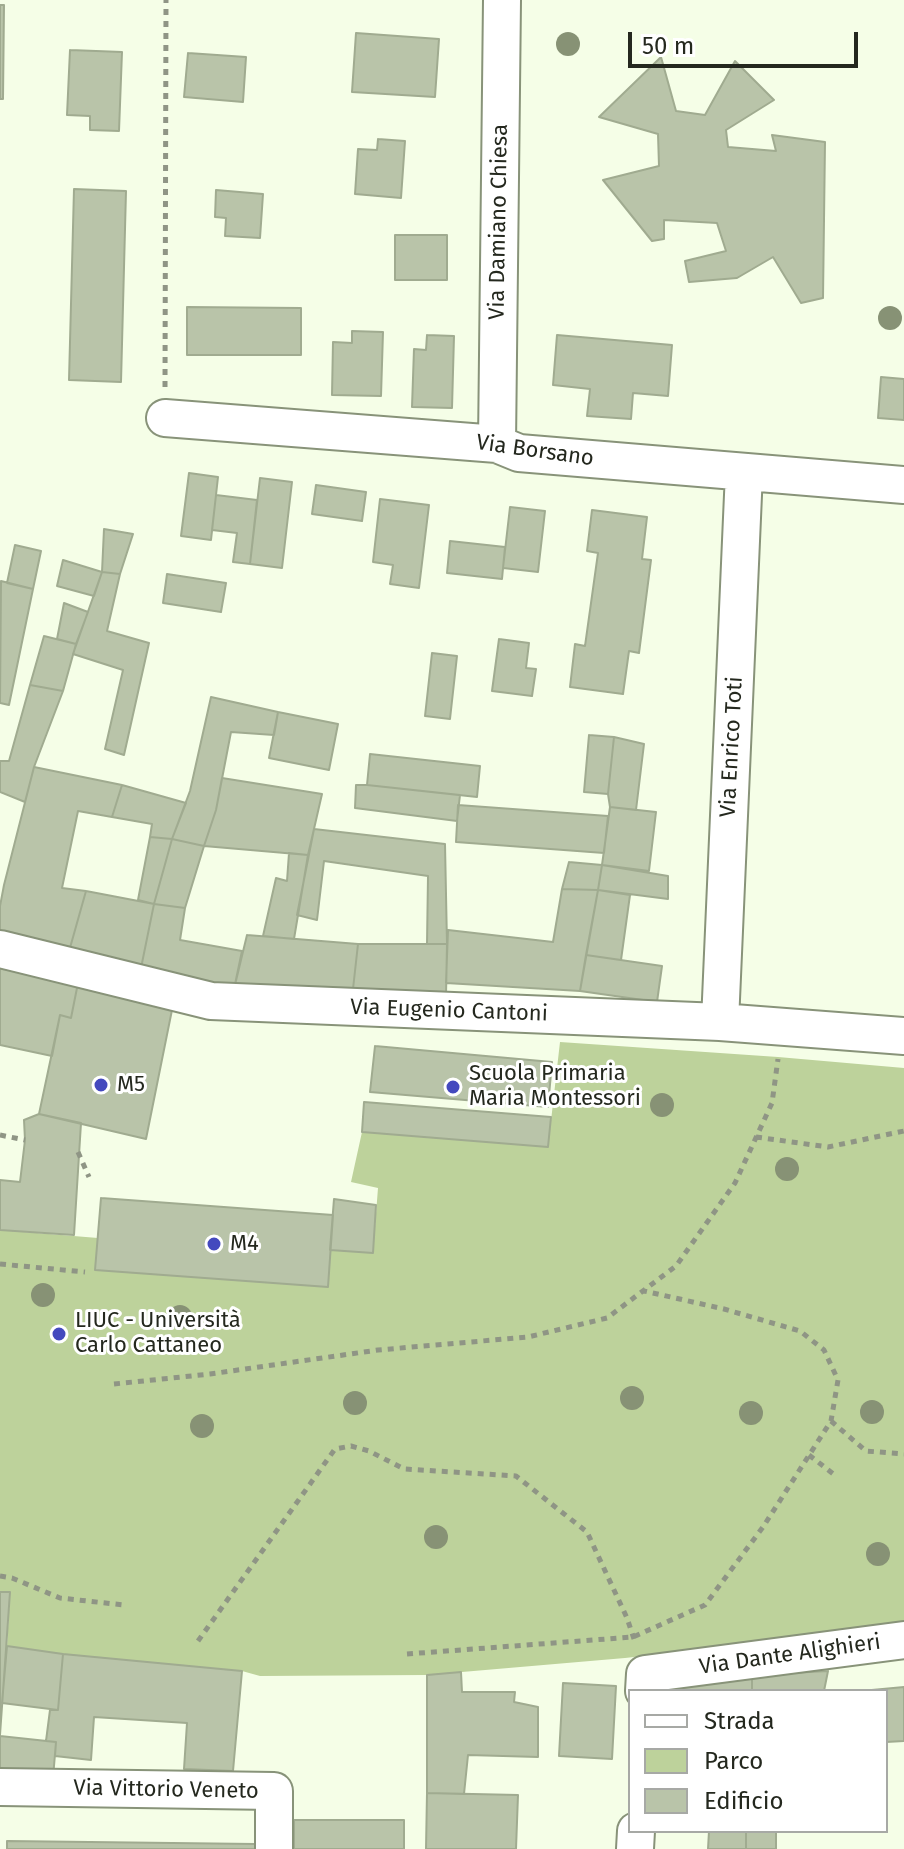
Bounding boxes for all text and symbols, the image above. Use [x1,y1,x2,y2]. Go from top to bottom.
scale bar [632,16,862,66]
text: 50 m [642,32,694,60]
street label: Via Damiano Chiesa [484,124,514,320]
street label: Via Borsano [475,430,595,472]
street label: Via Enrico Toti [715,676,749,818]
street label: Via Eugenio Cantoni [350,994,548,1028]
place label: Scuola Primaria Maria Montessori [469,1061,641,1112]
place label: M5 [117,1072,145,1098]
marker: M5 [92,1076,110,1094]
marker: Scuola Primaria Maria Montessori [444,1078,462,1096]
place label: M4 [230,1231,259,1257]
marker: M4 [205,1235,223,1253]
place label: LIUC - Università Carlo Cattaneo [75,1308,241,1360]
marker: LIUC - Università Carlo Cattaneo [50,1325,68,1343]
street label: Via Dante Alighieri [698,1629,882,1681]
legend [628,1689,888,1833]
text: Strada [704,1707,775,1735]
text: Parco [704,1747,763,1775]
street label: Via Vittorio Veneto [73,1775,259,1805]
text: Edificio [704,1787,784,1815]

